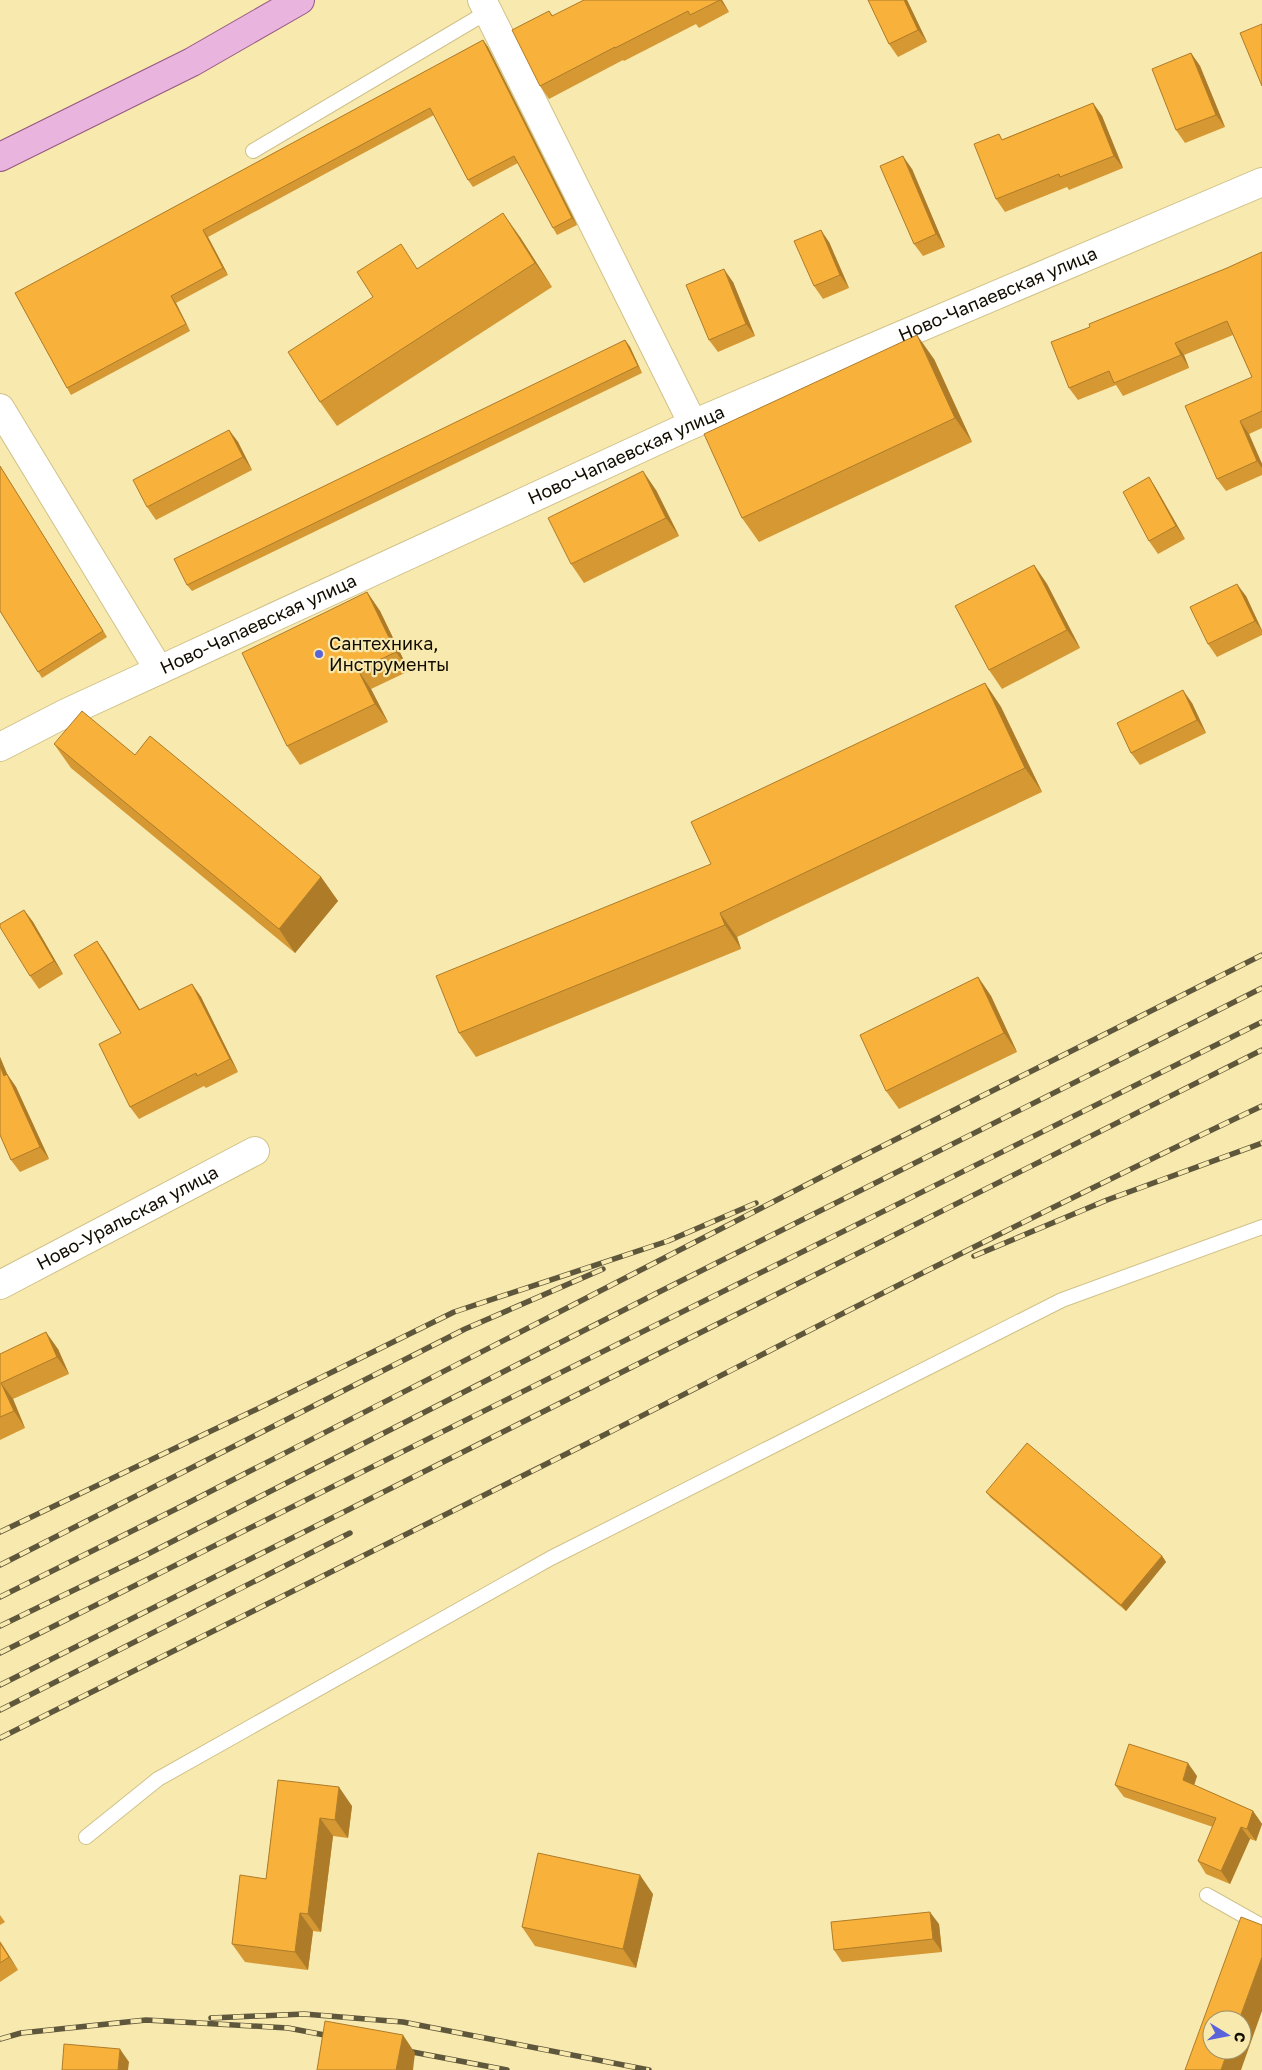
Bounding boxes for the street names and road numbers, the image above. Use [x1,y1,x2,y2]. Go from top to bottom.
street label: Ново-Чапаевская улица [895,241,1100,345]
street label: Ново-Чапаевская улица [524,400,728,509]
street label: Ново-Чапаевская улица [156,569,360,678]
street label: Ново-Уральская улица [32,1160,222,1274]

